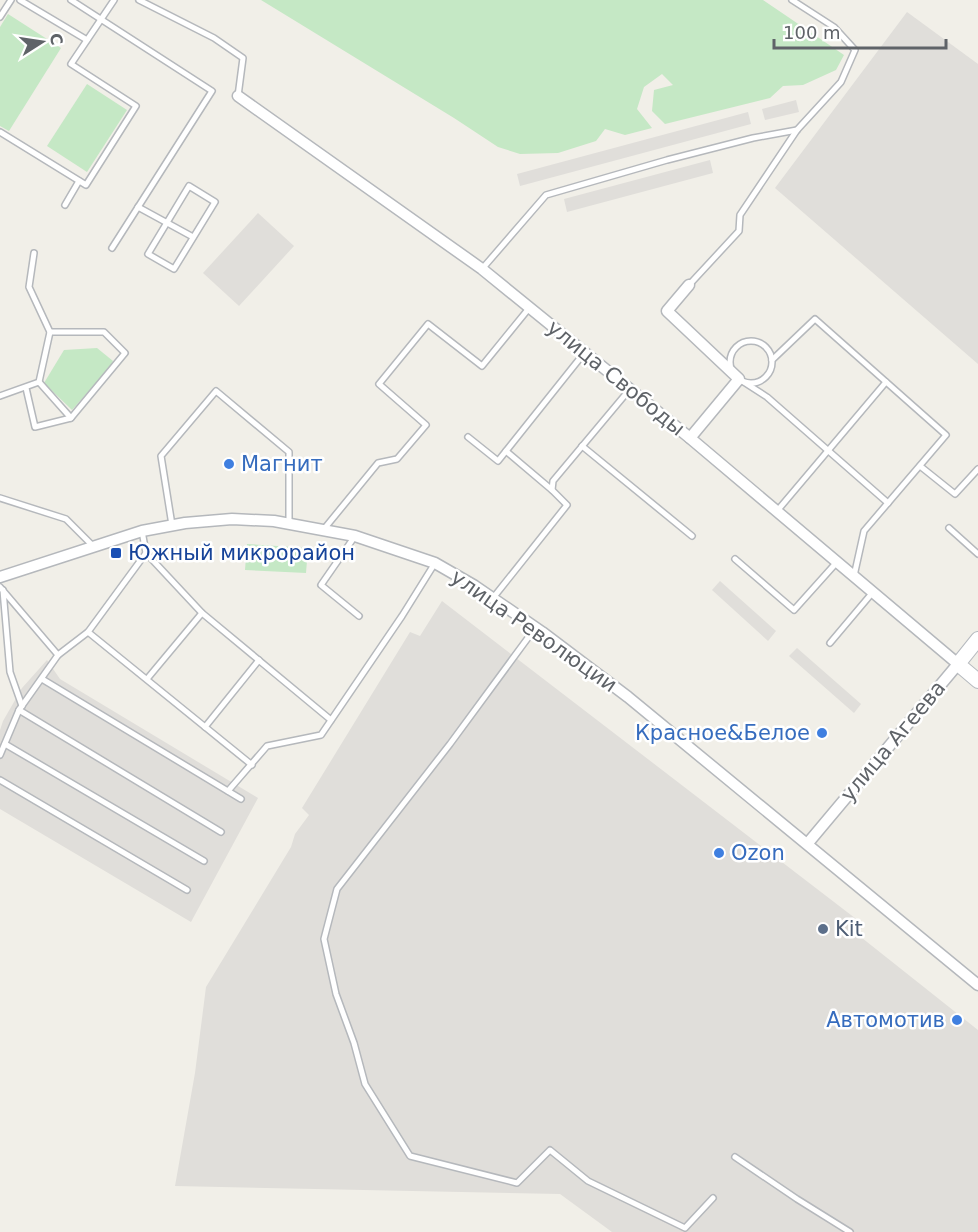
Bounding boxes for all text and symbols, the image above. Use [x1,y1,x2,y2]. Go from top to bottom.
north arrow [12,12,72,72]
scale bar [774,12,946,50]
text: 100 m [783,22,841,43]
text: С [46,31,67,47]
street label: улица Свободы [542,315,690,441]
place label: Магнит [241,452,323,476]
marker: Магнит [222,457,236,471]
place label: Южный микрорайон [128,541,355,565]
marker: Южный микрорайон [109,546,123,560]
street label: улица Революции [446,565,622,697]
street label: улица Агеева [836,676,950,806]
place label: Красное&Белое [635,721,810,745]
marker: Красное&Белое [815,726,829,740]
place label: Ozon [731,841,785,865]
marker: Ozon [712,846,726,860]
place label: Kit [835,917,863,941]
marker: Kit [816,922,830,936]
place label: Автомотив [826,1008,945,1032]
marker: Автомотив [950,1013,964,1027]

